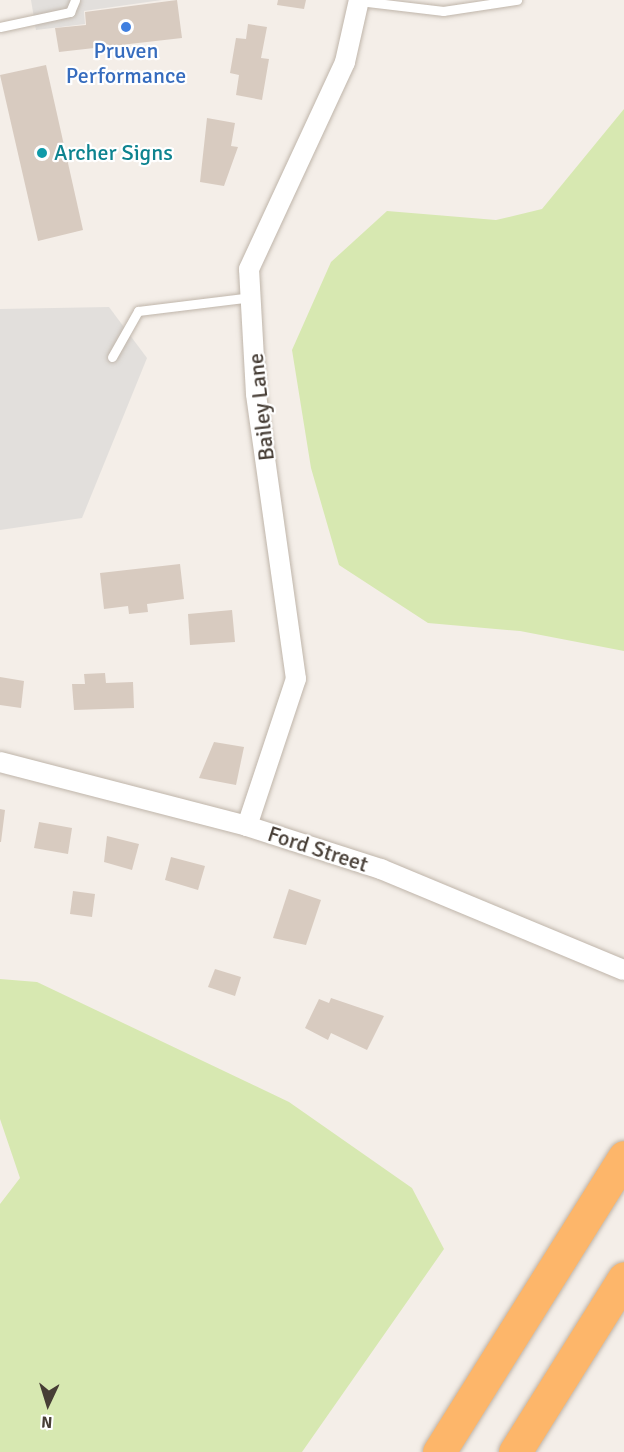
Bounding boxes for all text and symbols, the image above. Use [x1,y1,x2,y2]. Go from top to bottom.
marker: Pruven Performance [119,20,133,34]
place label: Pruven Performance [66,37,186,88]
place label: Archer Signs [54,140,173,166]
marker: Archer Signs [35,146,49,160]
street label: Bailey Lane [242,352,280,462]
street label: Ford Street [264,820,372,878]
north arrow [18,1374,78,1434]
text: N [40,1412,53,1432]

